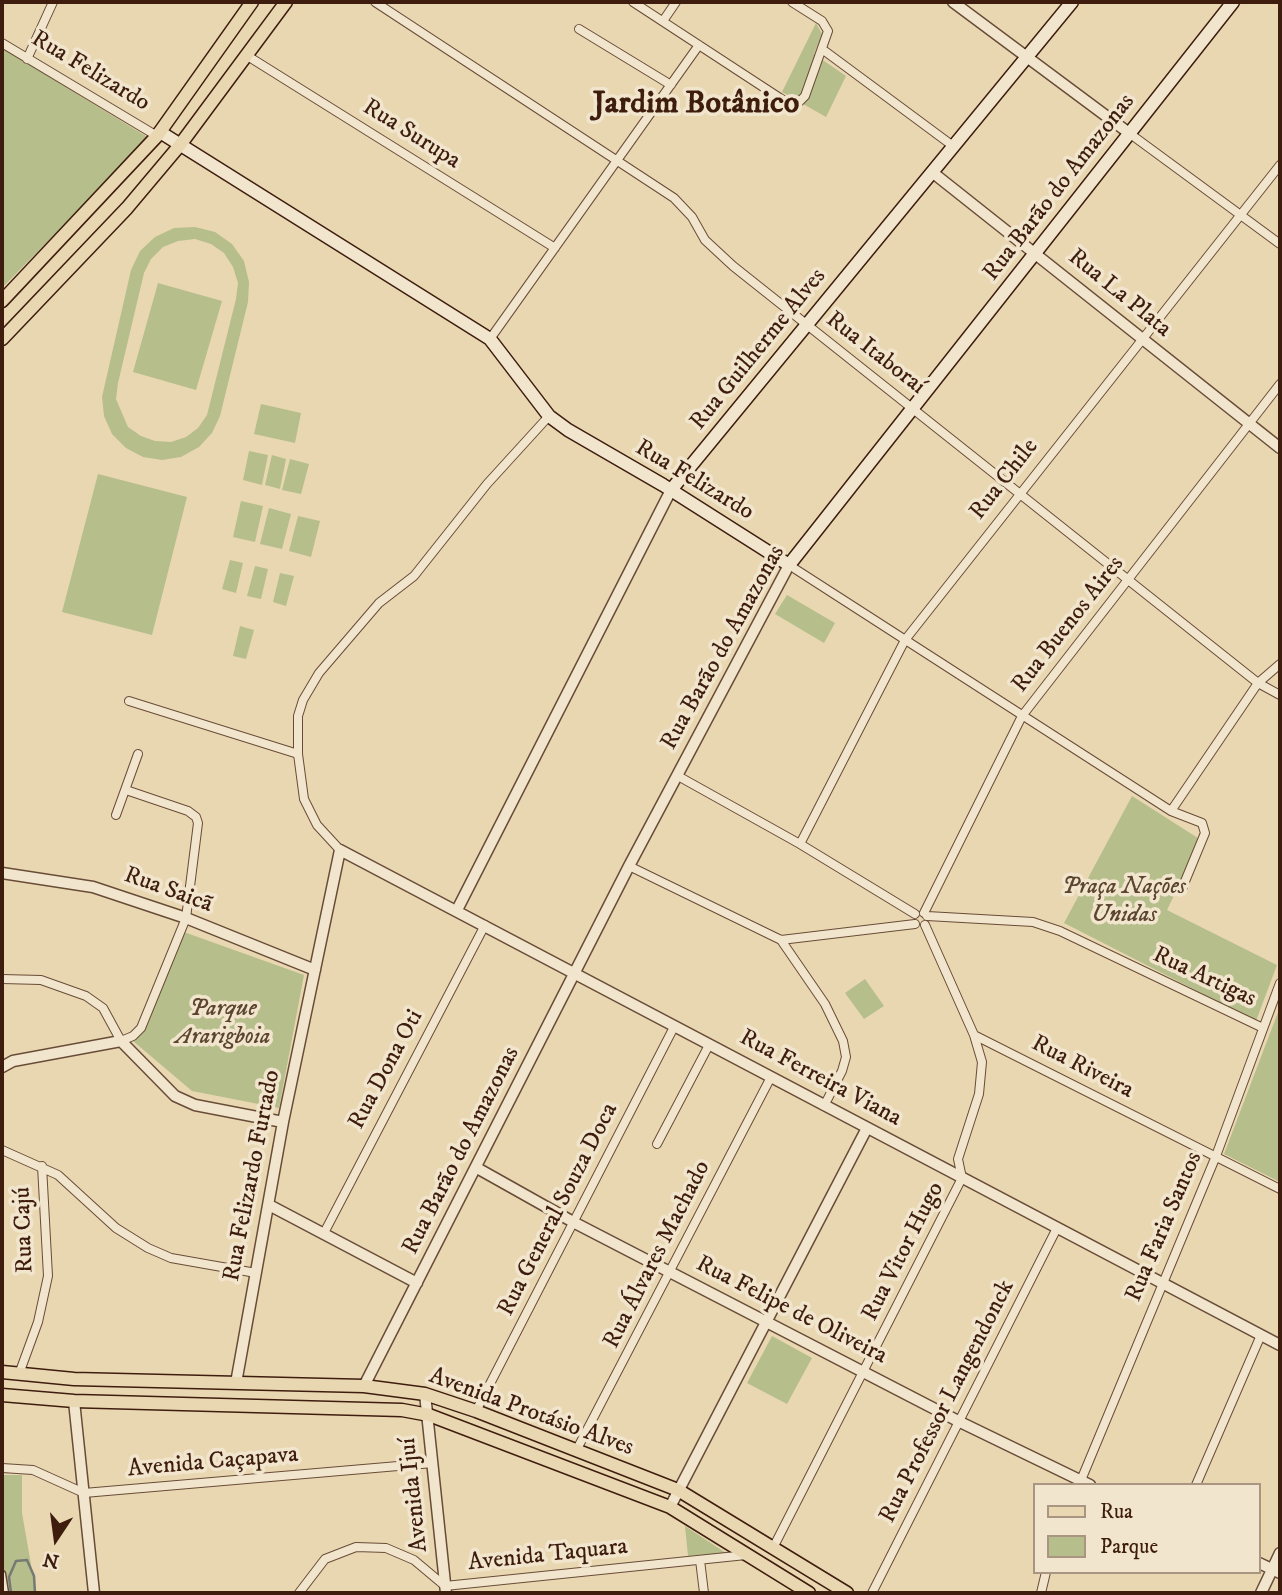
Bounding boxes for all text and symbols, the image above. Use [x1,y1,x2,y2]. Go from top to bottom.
street label: Rua Felizardo [25,25,155,119]
district label: Jardim Botânico [593,86,799,124]
street label: Rua Barão do Amazonas [978,89,1142,287]
street label: Rua Surupa [357,94,465,176]
street label: Rua La Plata [1062,244,1176,344]
street label: Rua Guilherme Alves [685,263,833,437]
street label: Rua Itaboraí [819,306,931,402]
street label: Rua Felizardo [629,434,759,528]
street label: Rua Chile [965,434,1045,526]
street label: Rua Barão do Amazonas [656,541,792,755]
street label: Rua Buenos Aires [1007,551,1131,699]
street label: Rua Saicã [120,862,216,920]
park label: Praça Nações Unidas [1062,874,1186,930]
street label: Rua Artigas [1148,942,1260,1014]
park label: Parque Ararigboia [176,996,270,1052]
street label: Rua Dona Oti [343,1005,431,1135]
street label: Rua Ferreira Viana [734,1024,906,1134]
street label: Rua Riveira [1026,1030,1138,1106]
street label: Rua Barão do Amazonas [397,1042,527,1260]
street label: Rua Felizardo Furtado [218,1068,288,1284]
street label: Rua General Souza Doca [493,1099,625,1321]
street label: Rua Faria Santos [1120,1148,1210,1306]
street label: Rua Álvares Machado [598,1156,718,1354]
street label: Rua Vitor Hugo [857,1178,951,1326]
street label: Rua Cajú [9,1186,41,1274]
street label: Rua Felipe de Oliveira [691,1250,891,1372]
street label: Rua Professor Langendonck [874,1276,1022,1528]
street label: Avenida Protásio Alves [425,1363,637,1463]
street label: Avenida Ijuí [395,1436,435,1554]
street label: Avenida Caçapava [127,1441,299,1485]
legend [1034,1483,1261,1574]
text: Rua [1100,1499,1133,1525]
north arrow [21,1504,91,1574]
street label: Avenida Taquara [467,1533,629,1579]
text: Parque [1100,1534,1158,1560]
text: N [41,1547,61,1573]

